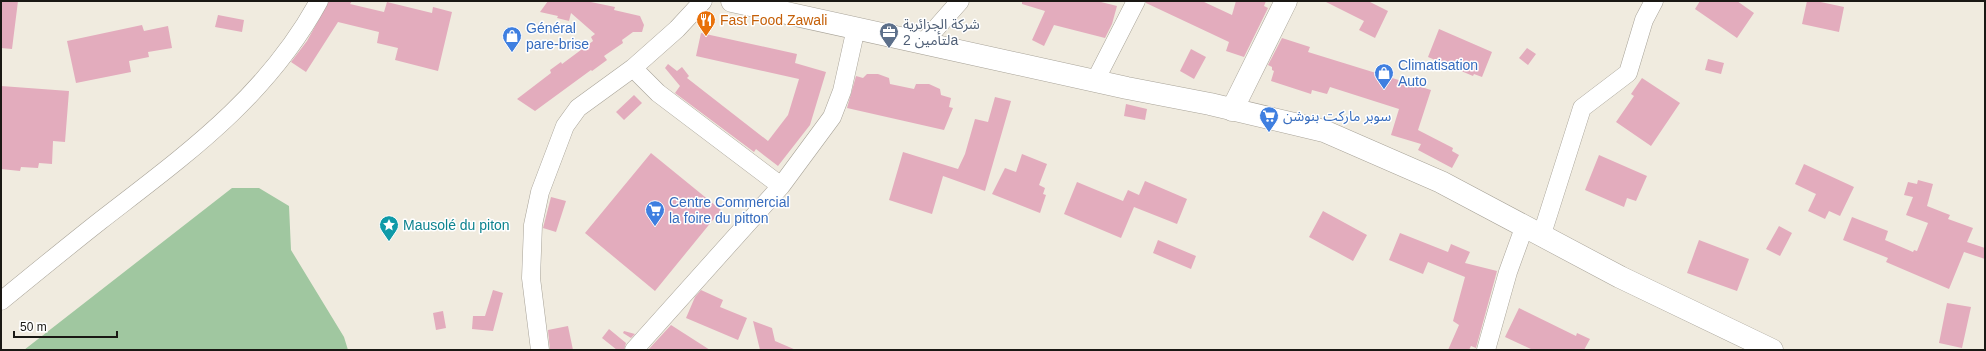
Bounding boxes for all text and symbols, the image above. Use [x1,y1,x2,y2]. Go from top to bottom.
restaurant icon: Fast Food Zawali [695,9,717,37]
place label: Fast Food Zawali [720,12,827,28]
place label: شركة الجزائرية لتأمين 2a [903,16,980,49]
place label: Général pare-brise [526,20,589,52]
office icon: شركة الجزائرية لتأمين 2a [878,21,900,49]
shop icon: Général pare-brise [501,25,523,53]
place label: Climatisation Auto [1398,57,1478,89]
shop icon: Climatisation Auto [1373,62,1395,90]
supermarket icon: سوبر ماركت بنوشن [1258,105,1280,133]
place label: سوبر ماركت بنوشن [1283,108,1391,125]
place label: Centre Commercial la foire du pitton [669,194,790,226]
supermarket icon: Centre Commercial la foire du pitton [644,199,666,227]
place icon: Mausolé du piton [378,214,400,242]
place label: Mausolé du piton [403,217,510,233]
scale bar [14,313,117,339]
text: 50 m [20,320,47,334]

